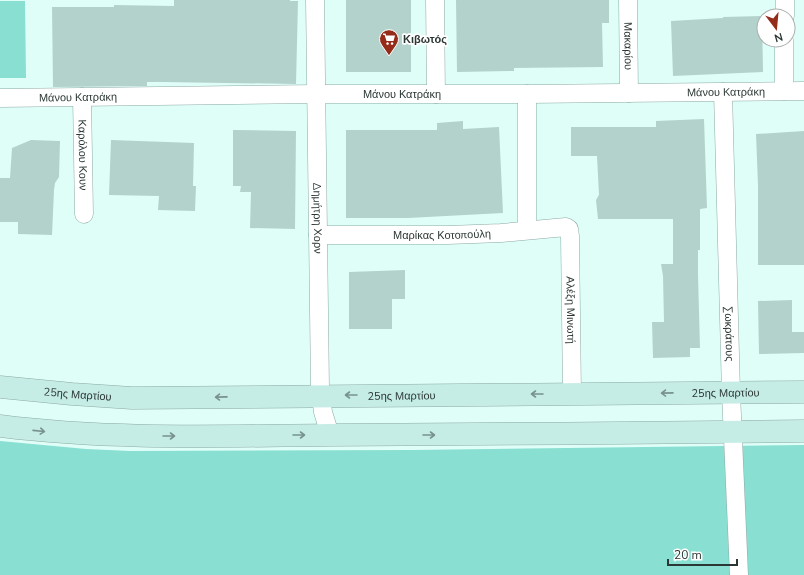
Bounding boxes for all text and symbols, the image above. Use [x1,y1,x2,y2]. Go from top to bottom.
north arrow [756,8,796,48]
street label: Μακαρίου [620,22,636,70]
supermarket icon: Κιβωτός [378,28,400,56]
text: N [773,29,785,45]
place label: Κιβωτός [403,32,447,47]
street label: Μάνου Κατράκη [687,84,765,100]
street label: Μάνου Κατράκη [363,87,441,102]
street label: Μάνου Κατράκη [39,90,117,106]
street label: Καρόλου Κουν [74,119,91,191]
street label: Δημήτρη Χορν [309,182,325,254]
street label: Μαρίκας Κοτοπούλη [393,226,491,243]
street label: Αλέξη Μινωτή [563,276,578,344]
street label: Σωκράτους [721,306,737,362]
street label: 25ης Μαρτίου [43,384,112,405]
street label: 25ης Μαρτίου [691,385,760,401]
street label: 25ης Μαρτίου [367,388,436,404]
one-way arrow [661,389,674,397]
one-way arrow [531,390,544,398]
one-way arrow [345,391,358,399]
one-way arrow [215,393,228,401]
one-way arrow [32,427,45,434]
one-way arrow [292,431,305,439]
one-way arrow [422,431,435,439]
one-way arrow [162,432,175,440]
scale bar [668,541,737,567]
text: 20 m [674,547,702,563]

